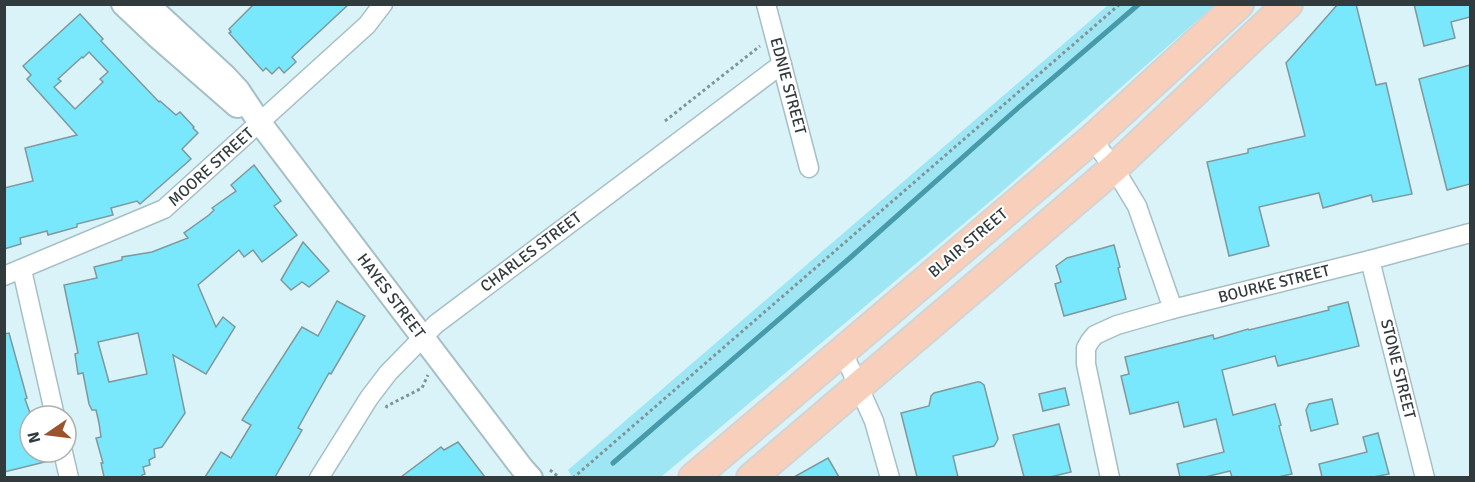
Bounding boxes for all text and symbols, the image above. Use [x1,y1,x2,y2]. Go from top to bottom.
street label: EDNIE STREET [765,35,811,137]
street label: MOORE STREET [164,123,258,211]
street label: BLAIR STREET [924,204,1012,282]
street label: CHARLES STREET [476,207,586,297]
street label: HAYES STREET [353,250,430,343]
street label: BOURKE STREET [1216,260,1332,308]
street label: STONE STREET [1376,317,1420,421]
north arrow [18,404,78,464]
text: N [23,430,45,445]

